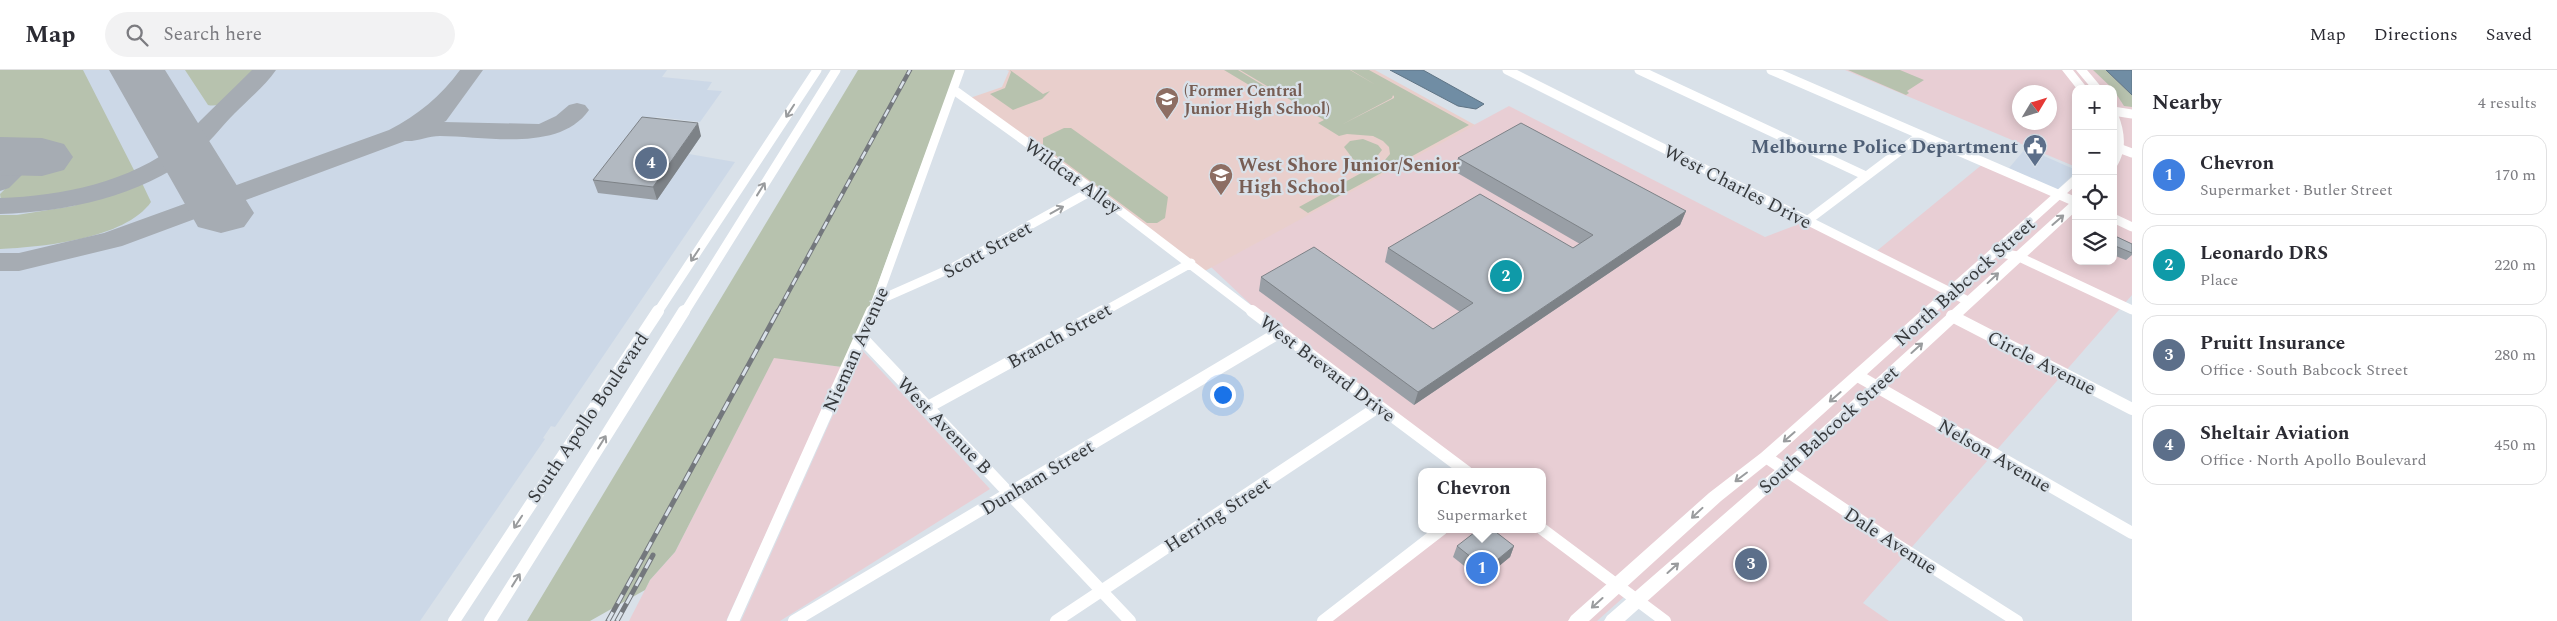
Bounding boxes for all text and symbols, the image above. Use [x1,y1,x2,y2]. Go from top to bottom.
search box [105,12,455,57]
text: Map [25,17,75,53]
text: Search here [163,20,262,49]
icon: search [123,21,151,49]
text: Map [2310,21,2346,48]
text: Directions [2374,21,2458,48]
text: Saved [2486,21,2532,48]
place label: (Former Central Junior High School) [1184,79,1330,121]
north arrow [2012,85,2057,130]
map controls [2072,85,2117,265]
button: + [2072,85,2117,130]
school or university icon: (Former Central Junior High School) [1154,86,1180,120]
text: Nearby [2152,87,2222,119]
text: 4 results [2478,91,2537,115]
one-way arrow [785,103,795,117]
button: − [2072,130,2117,175]
street label: Wildcat Alley [1017,132,1127,223]
place label: Melbourne Police Department [1751,133,2018,162]
public building icon: Melbourne Police Department [2022,133,2048,167]
street label: West Charles Drive [1658,137,1816,237]
pin: 4 [635,144,667,182]
text: Chevron [2200,149,2274,178]
place label: West Shore Junior/Senior High School [1238,151,1461,202]
school or university icon: West Shore Junior/Senior High School [1208,162,1234,196]
text: 1 [2165,163,2173,187]
text: 170 m [2494,163,2536,187]
button: locate [2072,175,2117,220]
text: Supermarket · Butler Street [2200,178,2393,202]
one-way arrow [756,183,766,197]
one-way arrow [1050,204,1064,214]
street label: North Babcock Street [1888,210,2042,354]
street label: Scott Street [938,214,1038,287]
one-way arrow [2051,214,2064,225]
button: layers [2072,220,2117,265]
text: Leonardo DRS [2200,239,2328,268]
one-way arrow [690,248,700,262]
text: 2 [2165,253,2173,277]
text: 220 m [2494,253,2536,277]
pin: 2 [1490,257,1522,295]
text: Place [2200,268,2238,292]
one-way arrow [1986,272,1999,284]
street label: Nieman Avenue [816,282,897,417]
street label: Branch Street [1002,296,1117,377]
street label: West Brevard Drive [1253,308,1401,430]
street label: Circle Avenue [1982,323,2101,403]
street label: South Apollo Boulevard [520,327,656,509]
text: Pruitt Insurance [2200,329,2345,358]
one-way arrow [1911,342,1924,354]
text: 3 [2165,343,2173,367]
text: 280 m [2494,343,2536,367]
text: Office · South Babcock Street [2200,358,2408,382]
street label: South Babcock Street [1752,359,1906,501]
street label: West Avenue B [889,370,998,482]
your location [1210,382,1236,408]
one-way arrow [1829,391,1842,402]
street label: Nelson Avenue [1932,412,2056,501]
text: Sheltair Aviation [2200,419,2350,448]
one-way arrow [1782,432,1795,443]
street label: Dunham Street [976,433,1100,524]
text: 4 [2165,433,2173,457]
text: 450 m [2494,433,2536,457]
one-way arrow [597,435,607,449]
text: Office · North Apollo Boulevard [2200,448,2427,472]
popup [1418,468,1546,533]
street label: Herring Street [1159,470,1277,561]
one-way arrow [1735,472,1748,483]
text: Chevron [1437,474,1511,503]
street label: Dale Avenue [1838,500,1943,582]
text: Supermarket [1437,503,1527,527]
one-way arrow [1690,508,1703,519]
one-way arrow [513,514,523,528]
pin: 3 [1735,545,1767,583]
pin: 1 [1466,549,1498,587]
one-way arrow [1666,562,1679,573]
one-way arrow [511,573,521,587]
one-way arrow [1591,597,1604,608]

